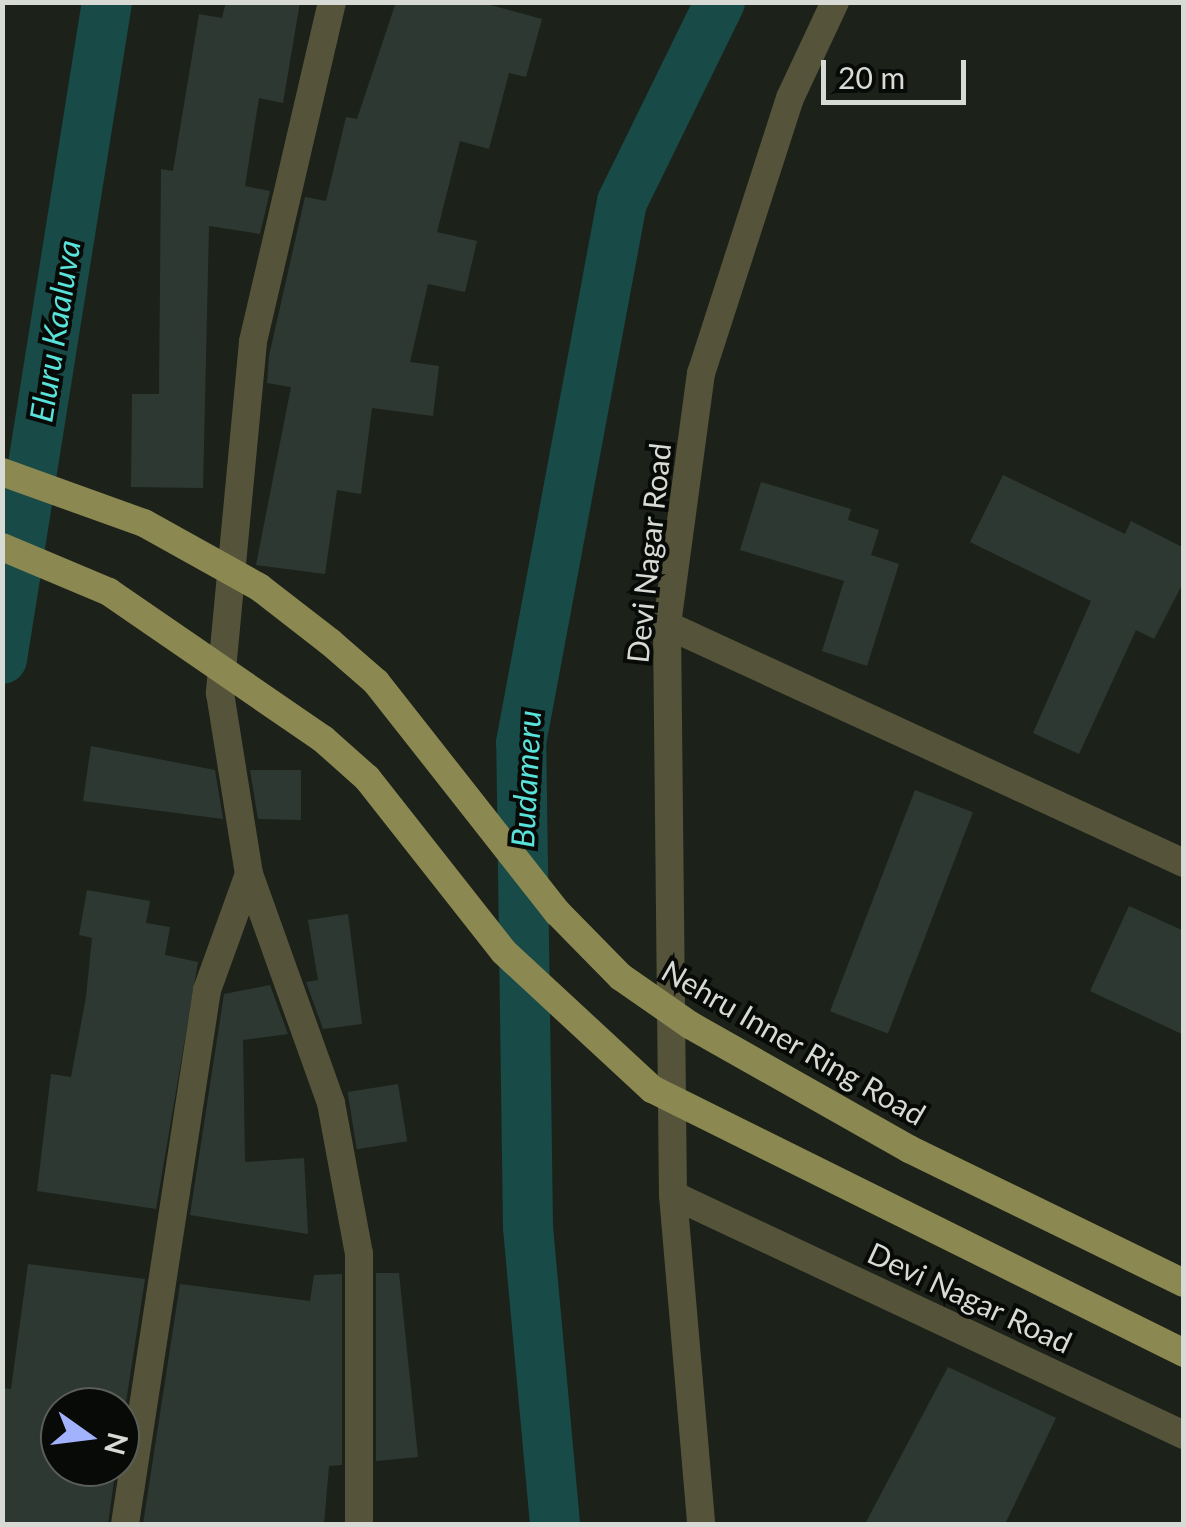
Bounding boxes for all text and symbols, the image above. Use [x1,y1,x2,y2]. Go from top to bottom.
scale bar [826,40,971,102]
text: 20 m [838,59,905,95]
water label: Eluru Kaaluva [22,237,88,425]
street label: Devi Nagar Road [619,441,677,665]
water label: Budameru [503,709,549,849]
street label: Nehru Inner Ring Road [656,952,932,1132]
street label: Devi Nagar Road [862,1234,1078,1360]
north arrow [40,1387,140,1487]
text: N [98,1429,136,1458]

